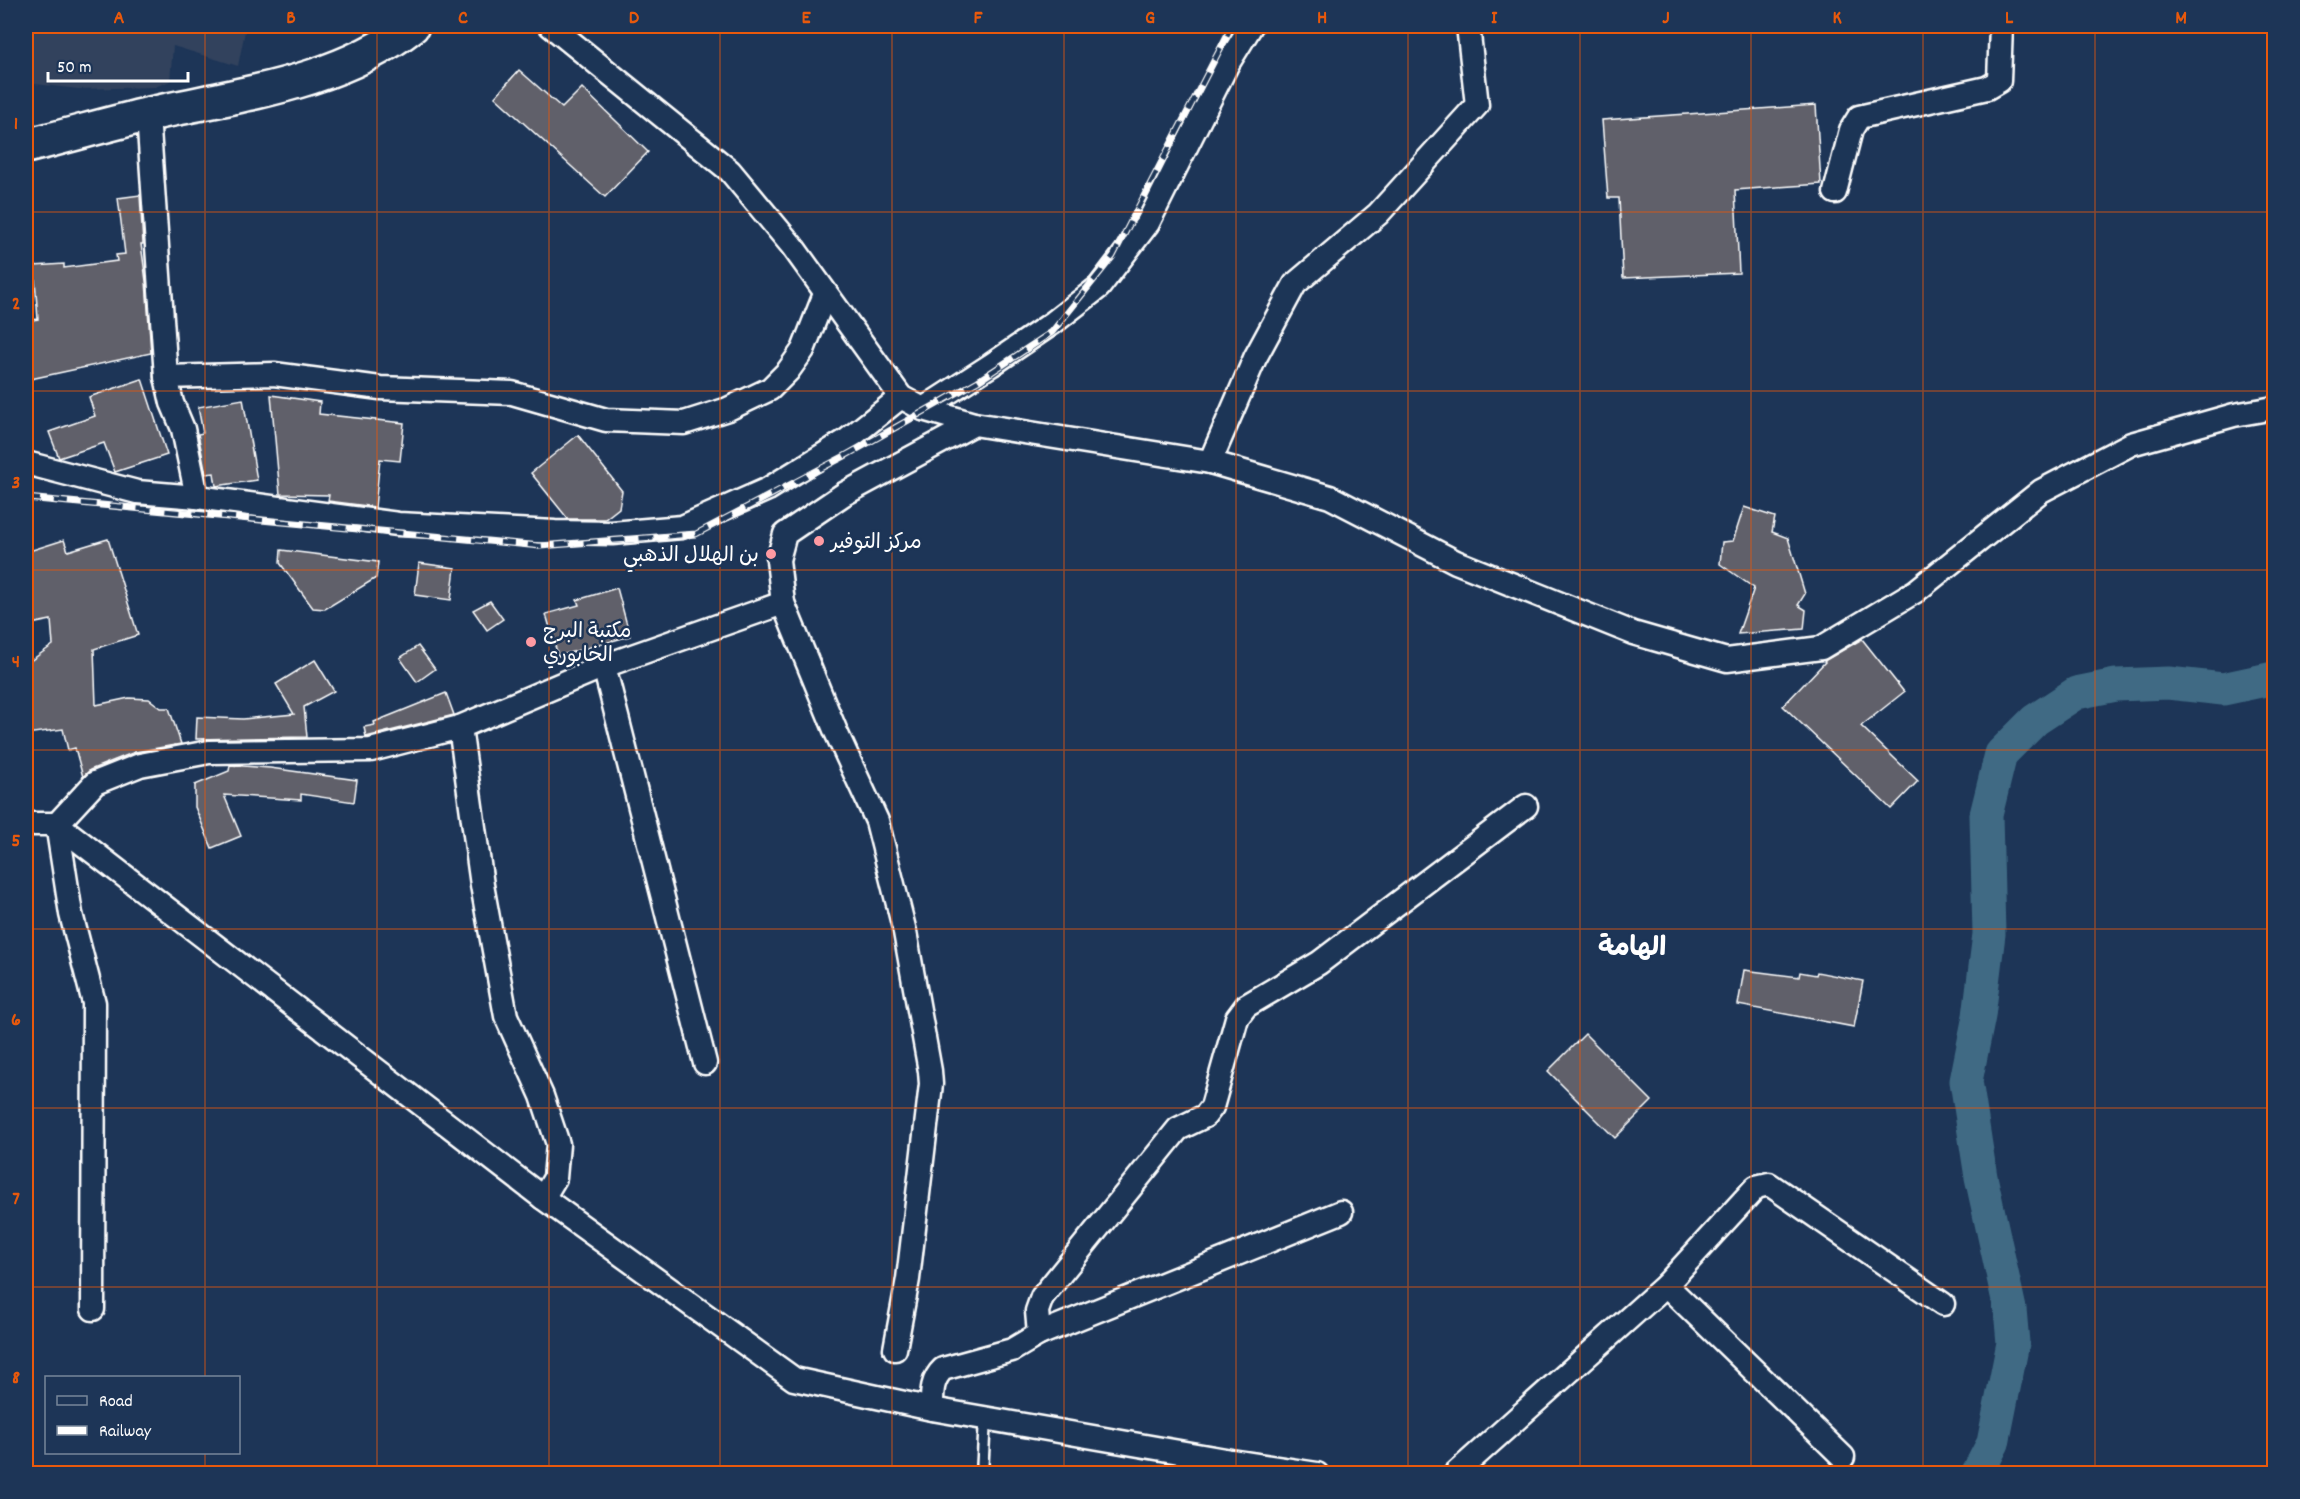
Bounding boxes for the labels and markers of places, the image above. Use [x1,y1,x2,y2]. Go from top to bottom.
place label: مركز التوفير [829,529,922,559]
marker: مركز التوفير [812,534,826,548]
place label: بن الهلال الذهبي [623,542,759,573]
marker: بن الهلال الذهبي [764,547,778,561]
place label: مكتبة البرج الخابوري [543,618,632,672]
marker: مكتبة البرج الخابوري [524,635,538,649]

